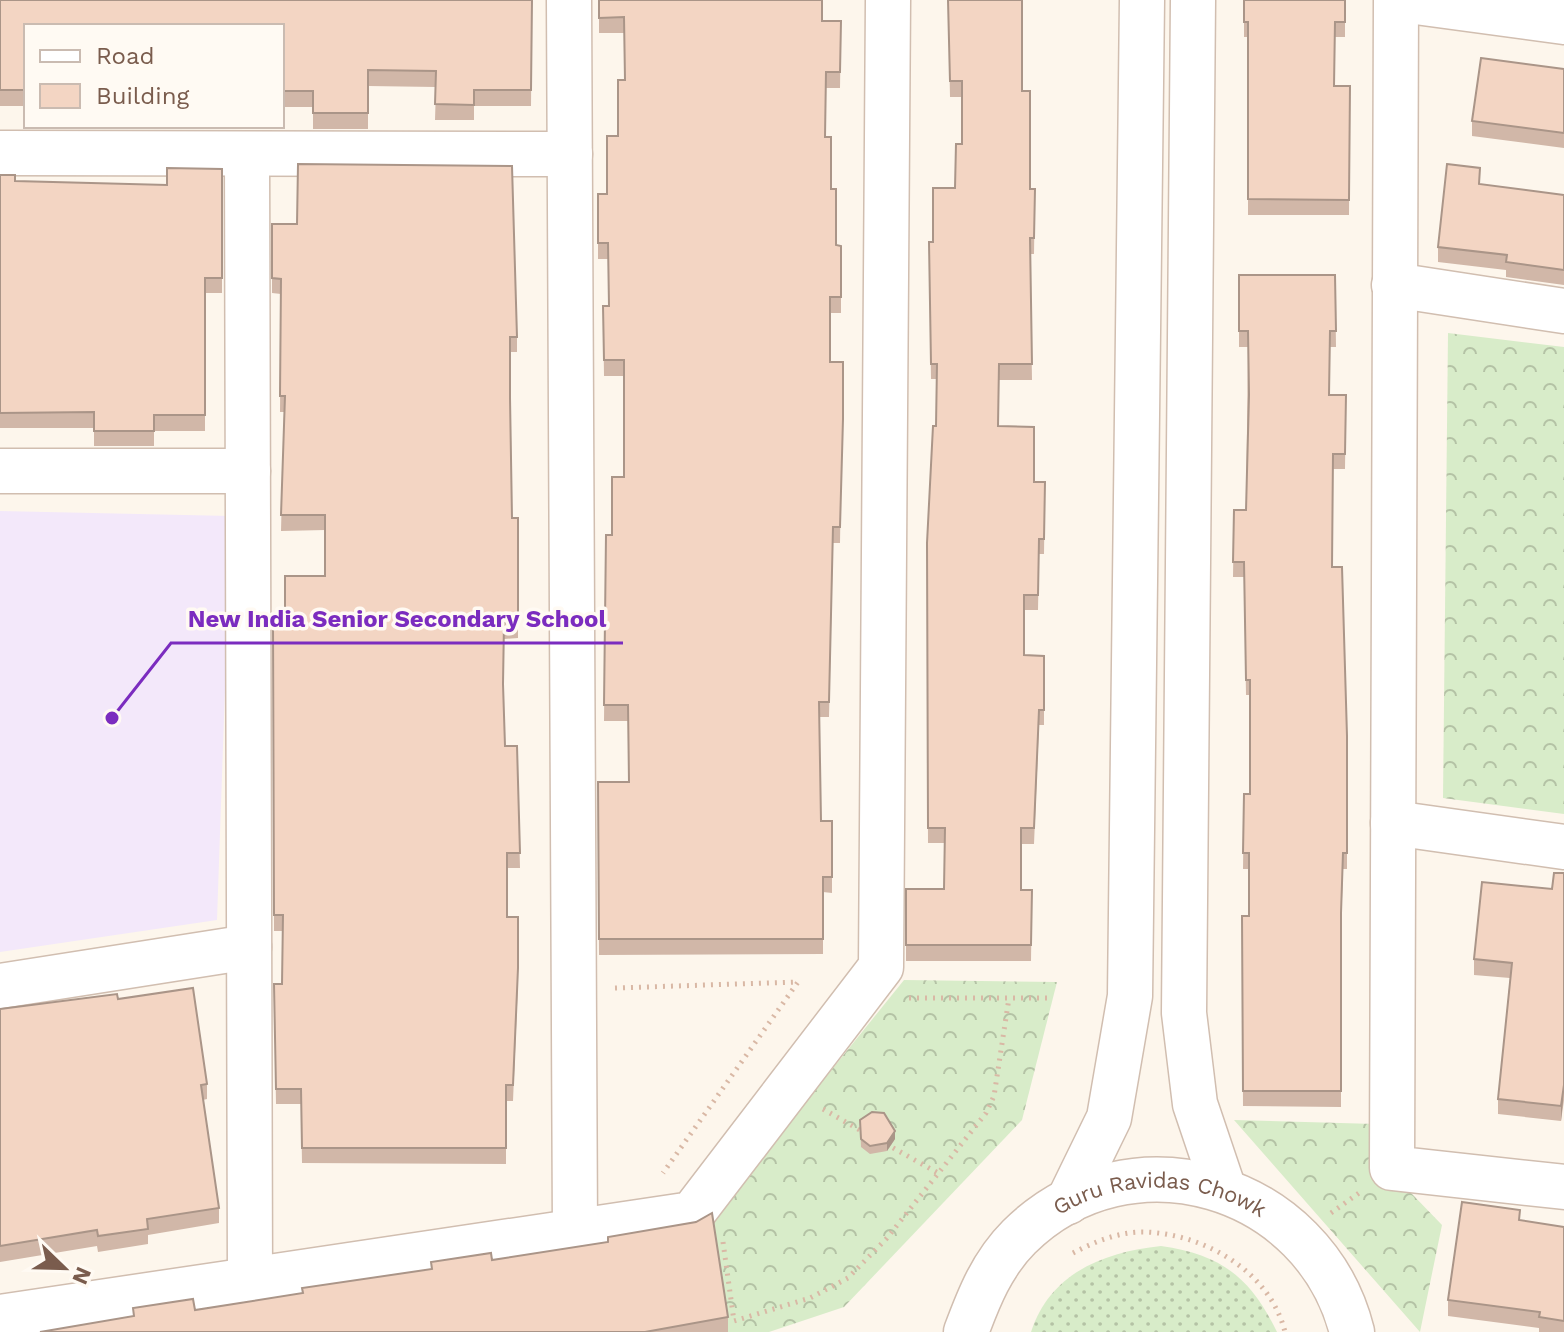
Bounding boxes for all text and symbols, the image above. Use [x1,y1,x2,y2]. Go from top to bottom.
legend [24,24,284,128]
text: Road [96,42,155,70]
text: Building [96,82,189,110]
callout: New India Senior Secondary School [171,595,623,643]
text: New India Senior Secondary School [188,605,606,633]
text: Guru Ravidas Chowk [1049,1168,1271,1222]
street label: Guru Ravidas Chowk [1049,1203,1271,1229]
north arrow [24,1228,104,1308]
text: N [67,1263,97,1288]

